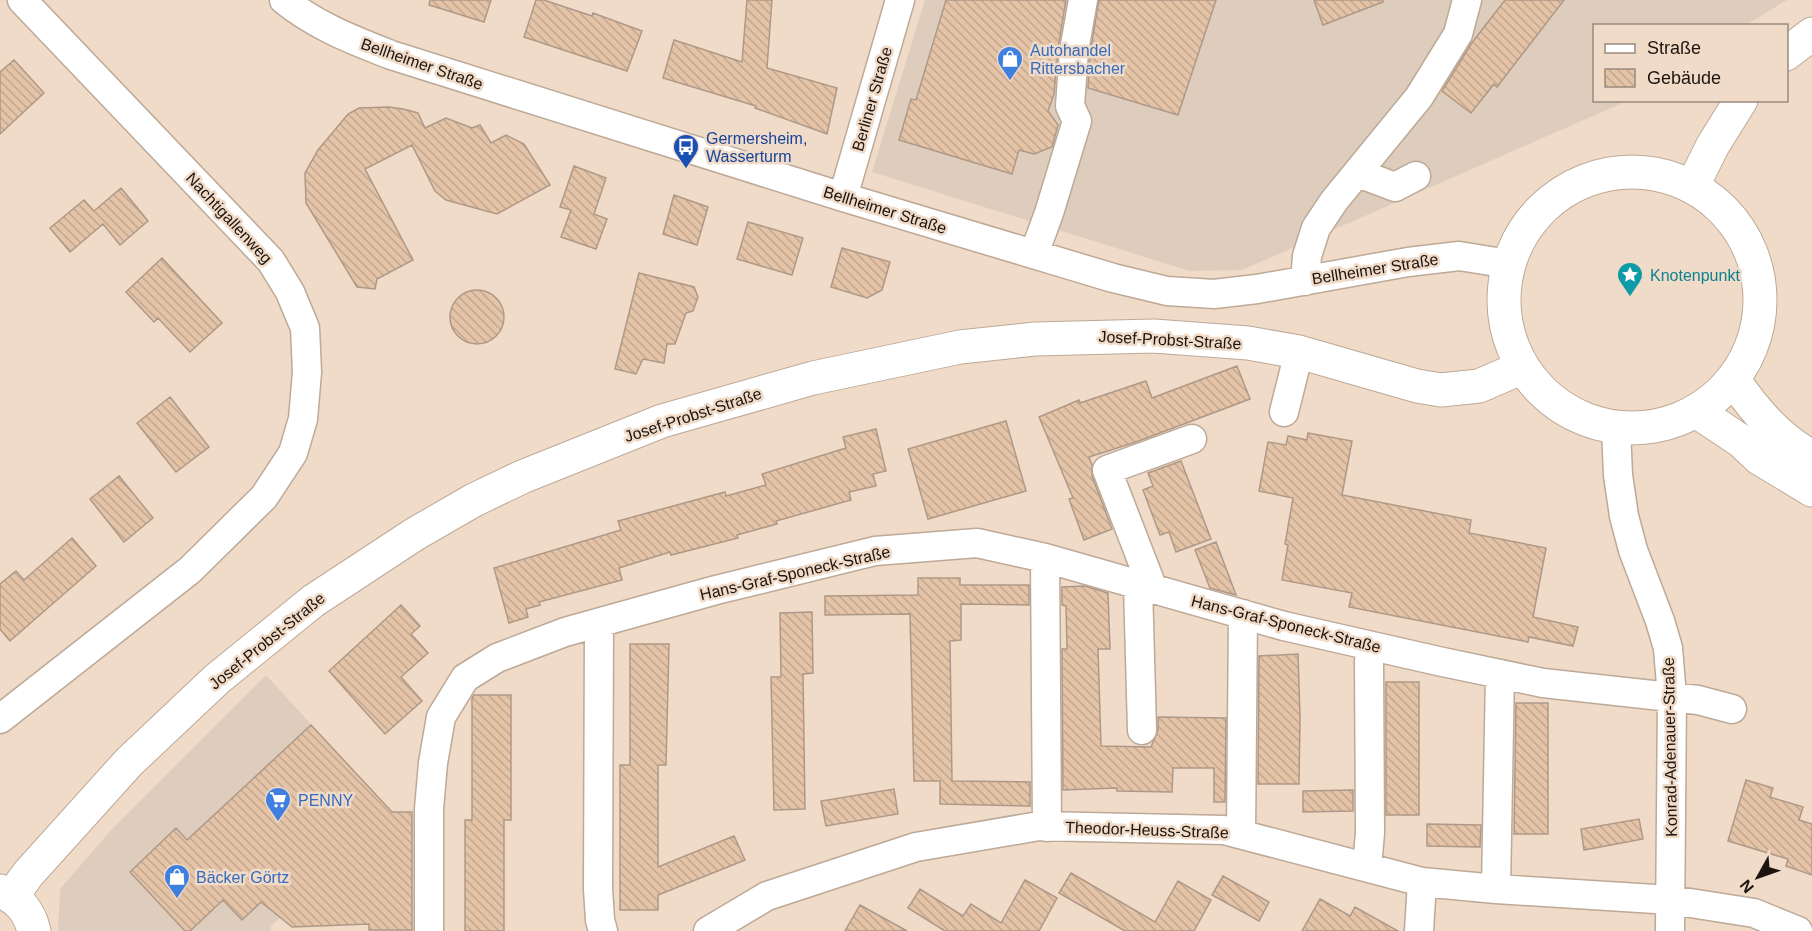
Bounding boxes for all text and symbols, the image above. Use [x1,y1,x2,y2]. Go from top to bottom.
legend [1593,24,1788,102]
street label: Bellheimer Straße [359,35,485,93]
text: Straße [1647,38,1701,58]
place label: Autohandel Rittersbacher [1030,42,1126,77]
shop icon: Autohandel Rittersbacher [995,44,1025,82]
street label: Berliner Straße [849,45,895,153]
text: Gebäude [1647,68,1721,88]
place label: Germersheim, Wasserturm [706,130,807,165]
bus stop icon: Germersheim, Wasserturm [671,132,701,170]
street label: Nachtigallenweg [183,169,275,267]
street label: Bellheimer Straße [821,183,949,237]
street label: Bellheimer Straße [1310,251,1440,287]
place icon: Knotenpunkt [1615,260,1645,298]
place label: Knotenpunkt [1650,267,1740,284]
street label: Josef-Probst-Straße [1098,328,1242,352]
street label: Josef-Probst-Straße [622,385,764,445]
street label: Hans-Graf-Sponeck-Straße [698,543,892,603]
street label: Josef-Probst-Straße [206,589,328,693]
street label: Hans-Graf-Sponeck-Straße [1189,592,1383,656]
street label: Konrad-Adenauer-Straße [1660,657,1680,837]
supermarket icon: PENNY [263,785,293,823]
place label: PENNY [298,792,353,809]
street label: Theodor-Heuss-Straße [1065,819,1229,841]
north arrow [1728,847,1788,907]
shop icon: Bäcker Görtz [162,862,192,900]
place label: Bäcker Görtz [196,869,289,886]
text: N [1737,876,1757,896]

